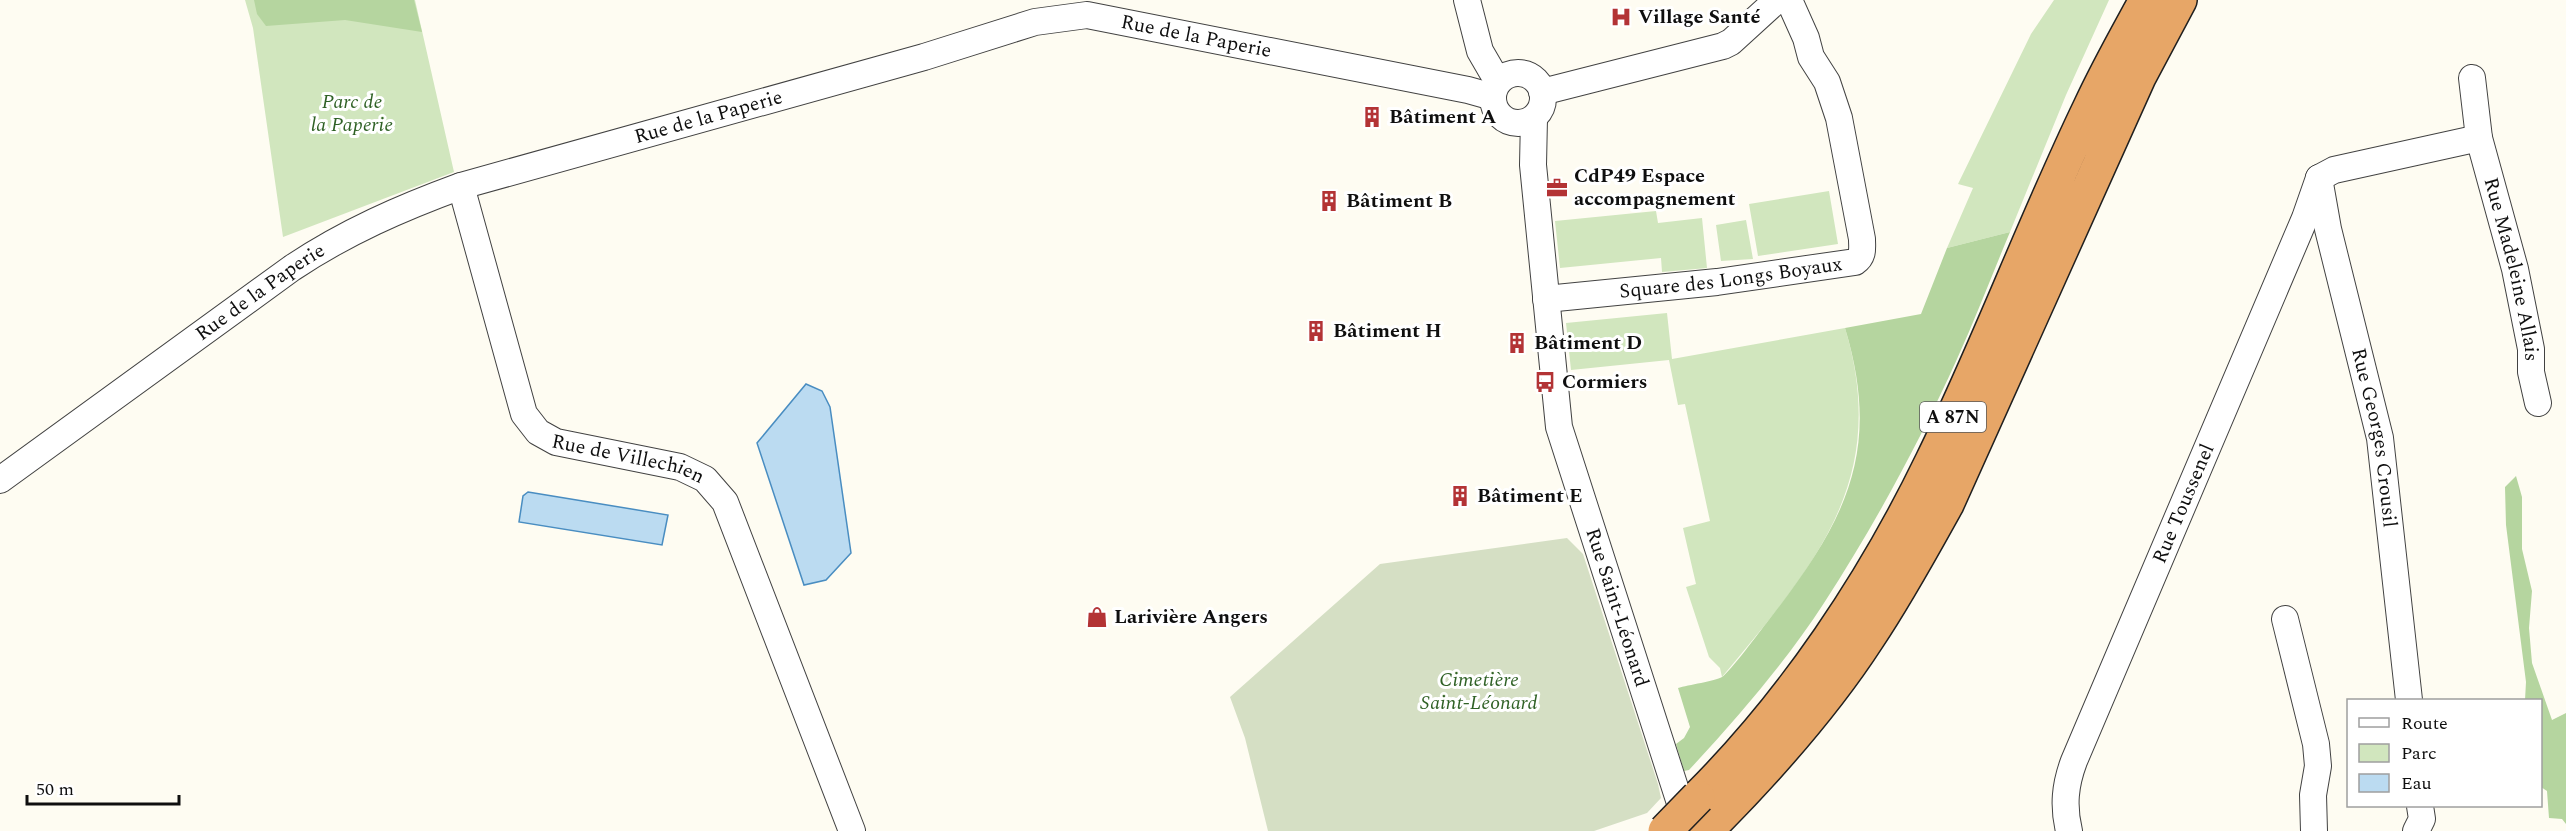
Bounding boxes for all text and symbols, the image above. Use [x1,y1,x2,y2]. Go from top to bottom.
place label: Village Santé [1638,2,1760,32]
hospital icon: Village Santé [1609,5,1633,29]
street label: Rue de la Paperie [1118,7,1274,66]
street label: Rue de la Paperie [631,82,786,152]
park label: Parc de la Paperie [311,87,393,140]
place label: Bâtiment A [1389,102,1497,132]
building icon: Bâtiment A [1360,105,1384,129]
place label: CdP49 Espace accompagnement [1574,161,1736,214]
street label: Rue Madeleine Allais [2475,174,2546,361]
office icon: CdP49 Espace accompagnement [1545,176,1569,200]
place label: Bâtiment B [1346,186,1452,216]
building icon: Bâtiment B [1317,189,1341,213]
street label: Rue de la Paperie [189,236,331,348]
street label: Square des Longs Boyaux [1618,249,1844,307]
place label: Bâtiment H [1333,316,1442,346]
building icon: Bâtiment H [1304,319,1328,343]
place label: Bâtiment D [1534,328,1642,358]
building icon: Bâtiment D [1505,331,1529,355]
street label: Rue Georges Crousil [2343,345,2405,529]
place label: Cormiers [1562,367,1647,397]
bus stop icon: Cormiers [1533,370,1557,394]
road number: A 87N [1920,402,1986,432]
street label: Rue de Villechien [549,426,710,492]
street label: Rue Toussenel [2145,439,2222,568]
place label: Bâtiment E [1477,481,1583,511]
building icon: Bâtiment E [1448,484,1472,508]
street label: Rue Saint-Léonard [1577,524,1657,691]
place label: Larivière Angers [1114,602,1268,632]
shop icon: Larivière Angers [1085,605,1109,629]
park label: Cimetière Saint-Léonard [1420,665,1538,718]
legend [2347,699,2542,807]
text: Route [2401,710,2448,737]
text: Parc [2401,740,2437,767]
scale bar [27,768,178,806]
text: Eau [2401,770,2432,797]
text: 50 m [36,776,74,803]

